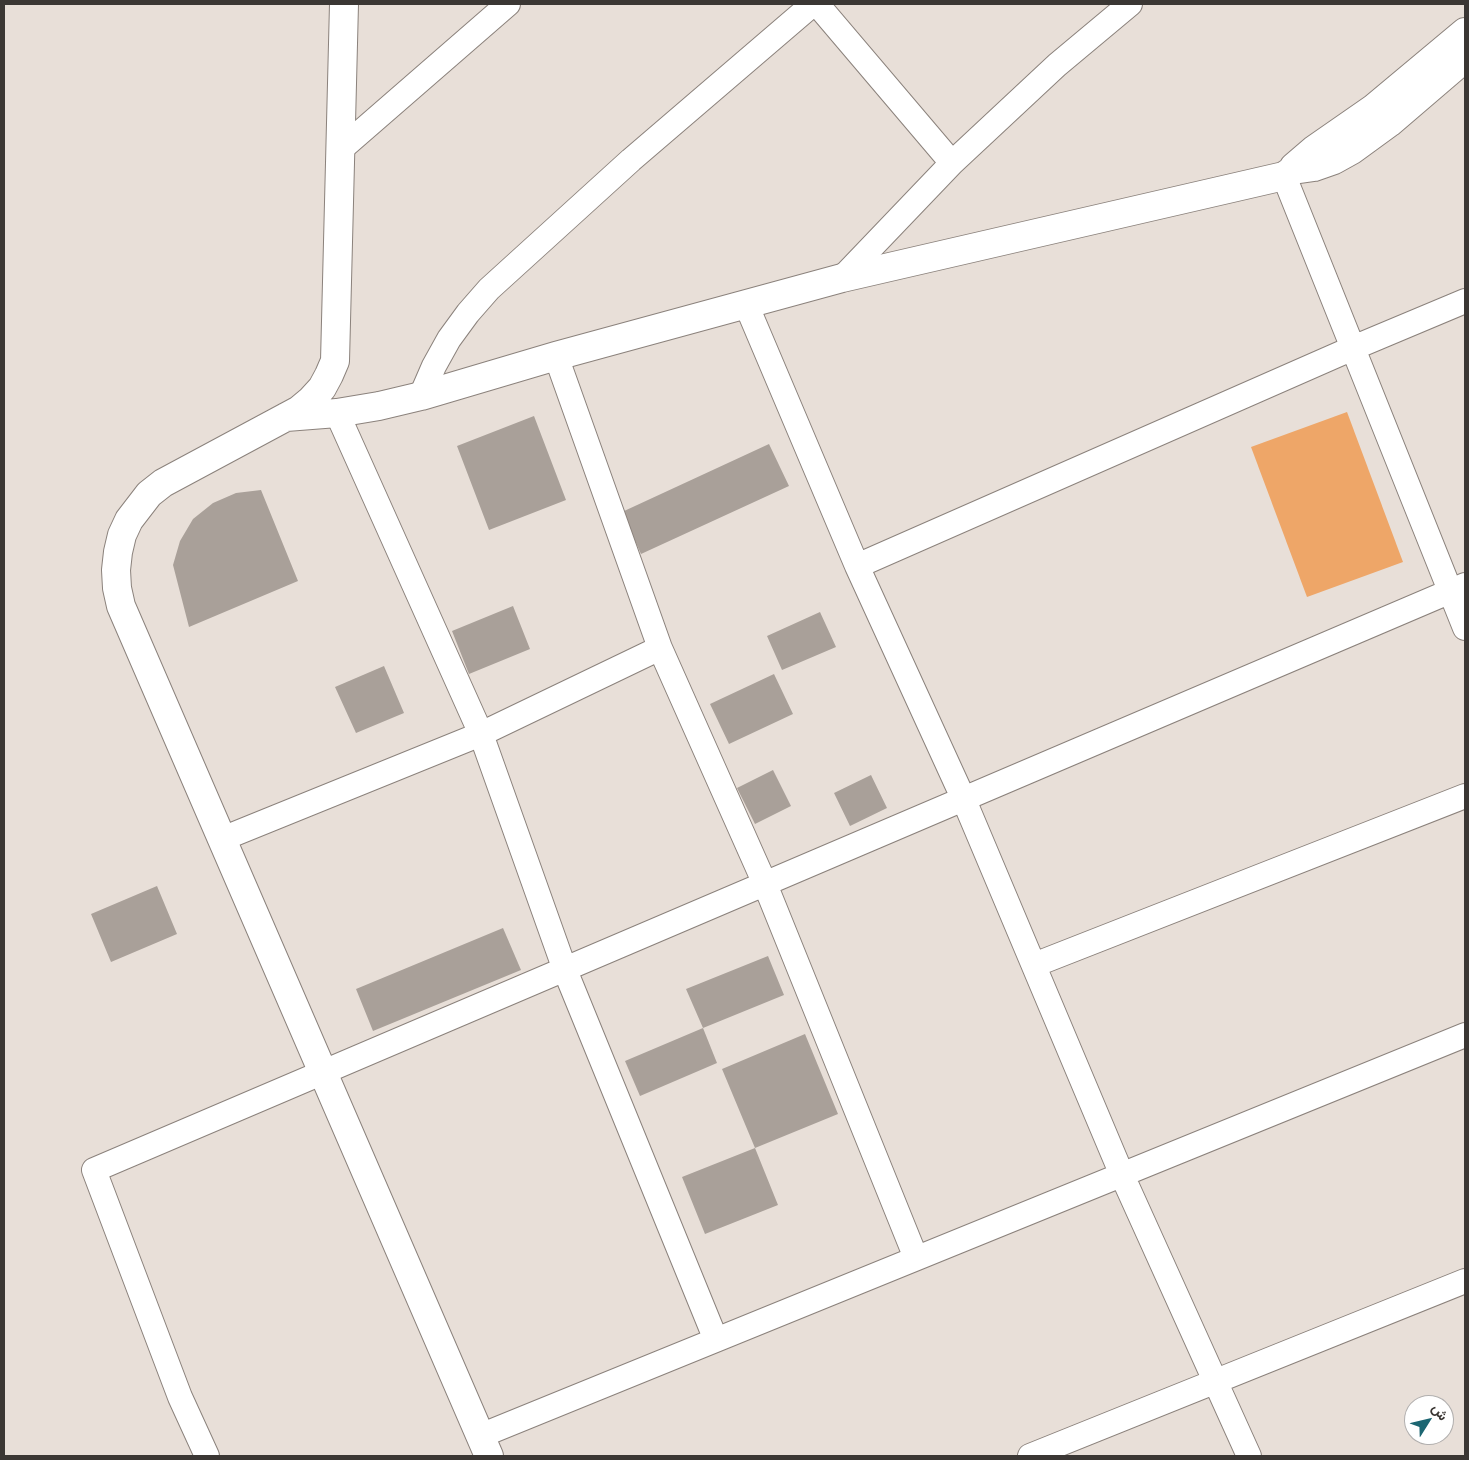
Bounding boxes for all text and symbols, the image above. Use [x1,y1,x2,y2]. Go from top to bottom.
north arrow [1404,1395,1454,1445]
text: ش [1429,1400,1453,1423]

